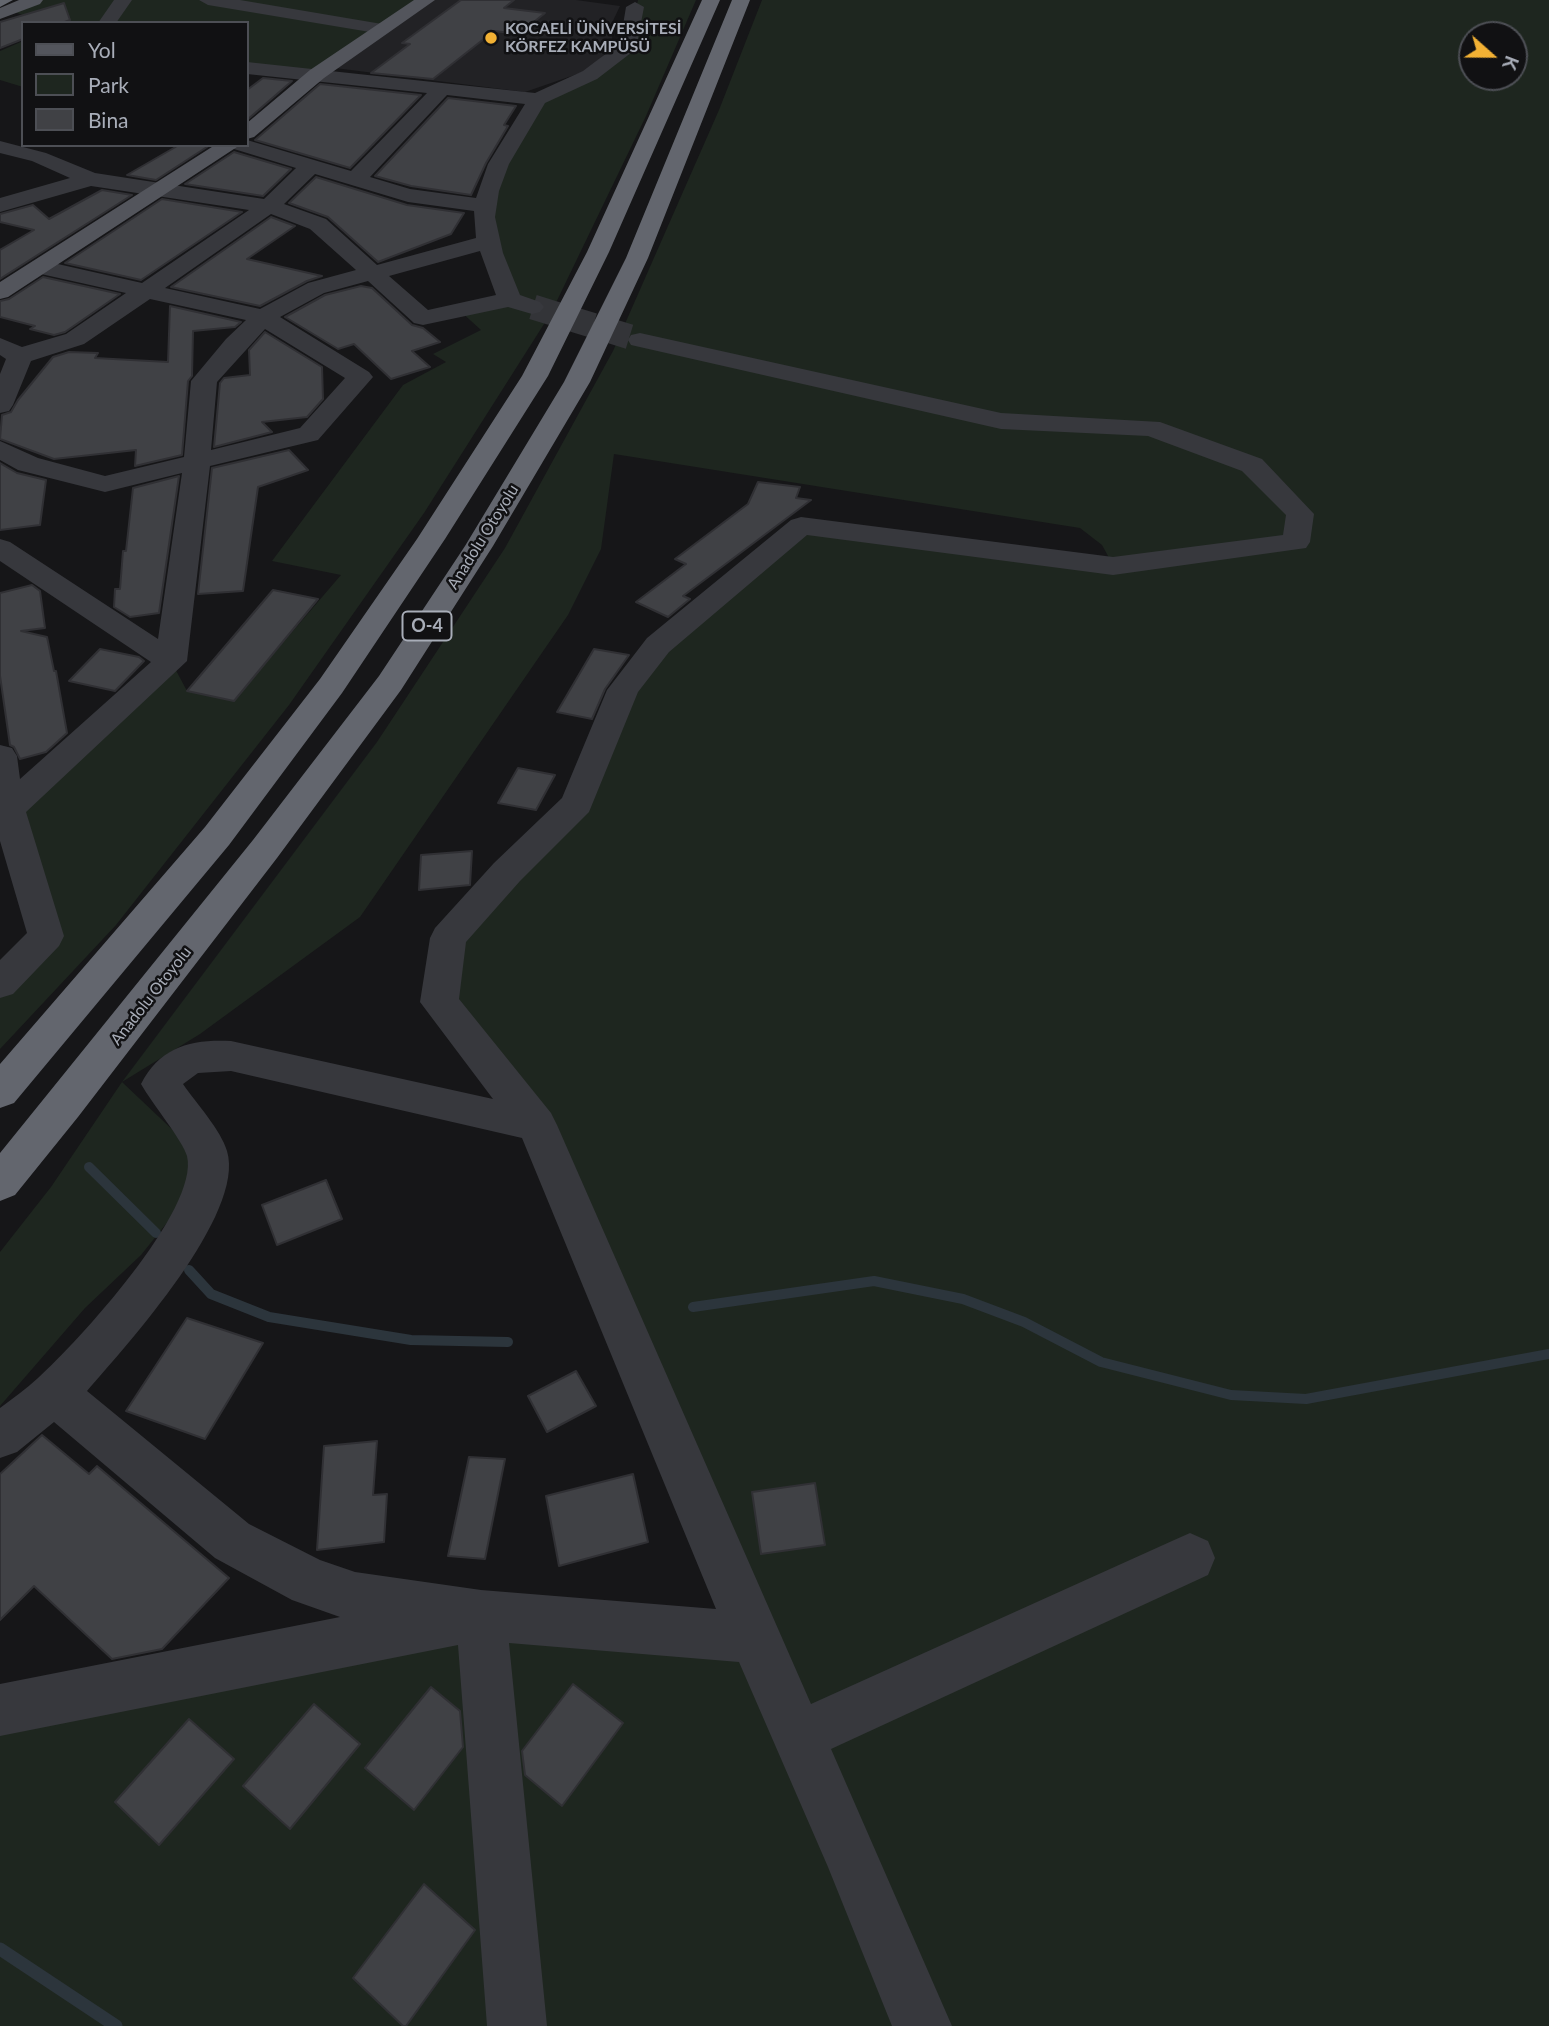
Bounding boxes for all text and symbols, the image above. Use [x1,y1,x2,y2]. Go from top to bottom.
place label: KOCAELİ ÜNİVERSİTESİ KÖRFEZ KAMPÜSÜ [505,19,682,57]
legend [21,21,248,147]
north arrow [1458,21,1528,91]
marker: KOCAELİ ÜNİVERSİTESİ KÖRFEZ KAMPÜSÜ [483,30,499,46]
text: Yol [88,37,116,62]
text: K [1498,53,1524,73]
text: Park [88,72,129,97]
text: Bina [88,107,129,132]
street label: Anadolu Otoyolu [443,481,523,593]
road number: O-4 [402,612,452,640]
street label: Anadolu Otoyolu [107,943,195,1049]

